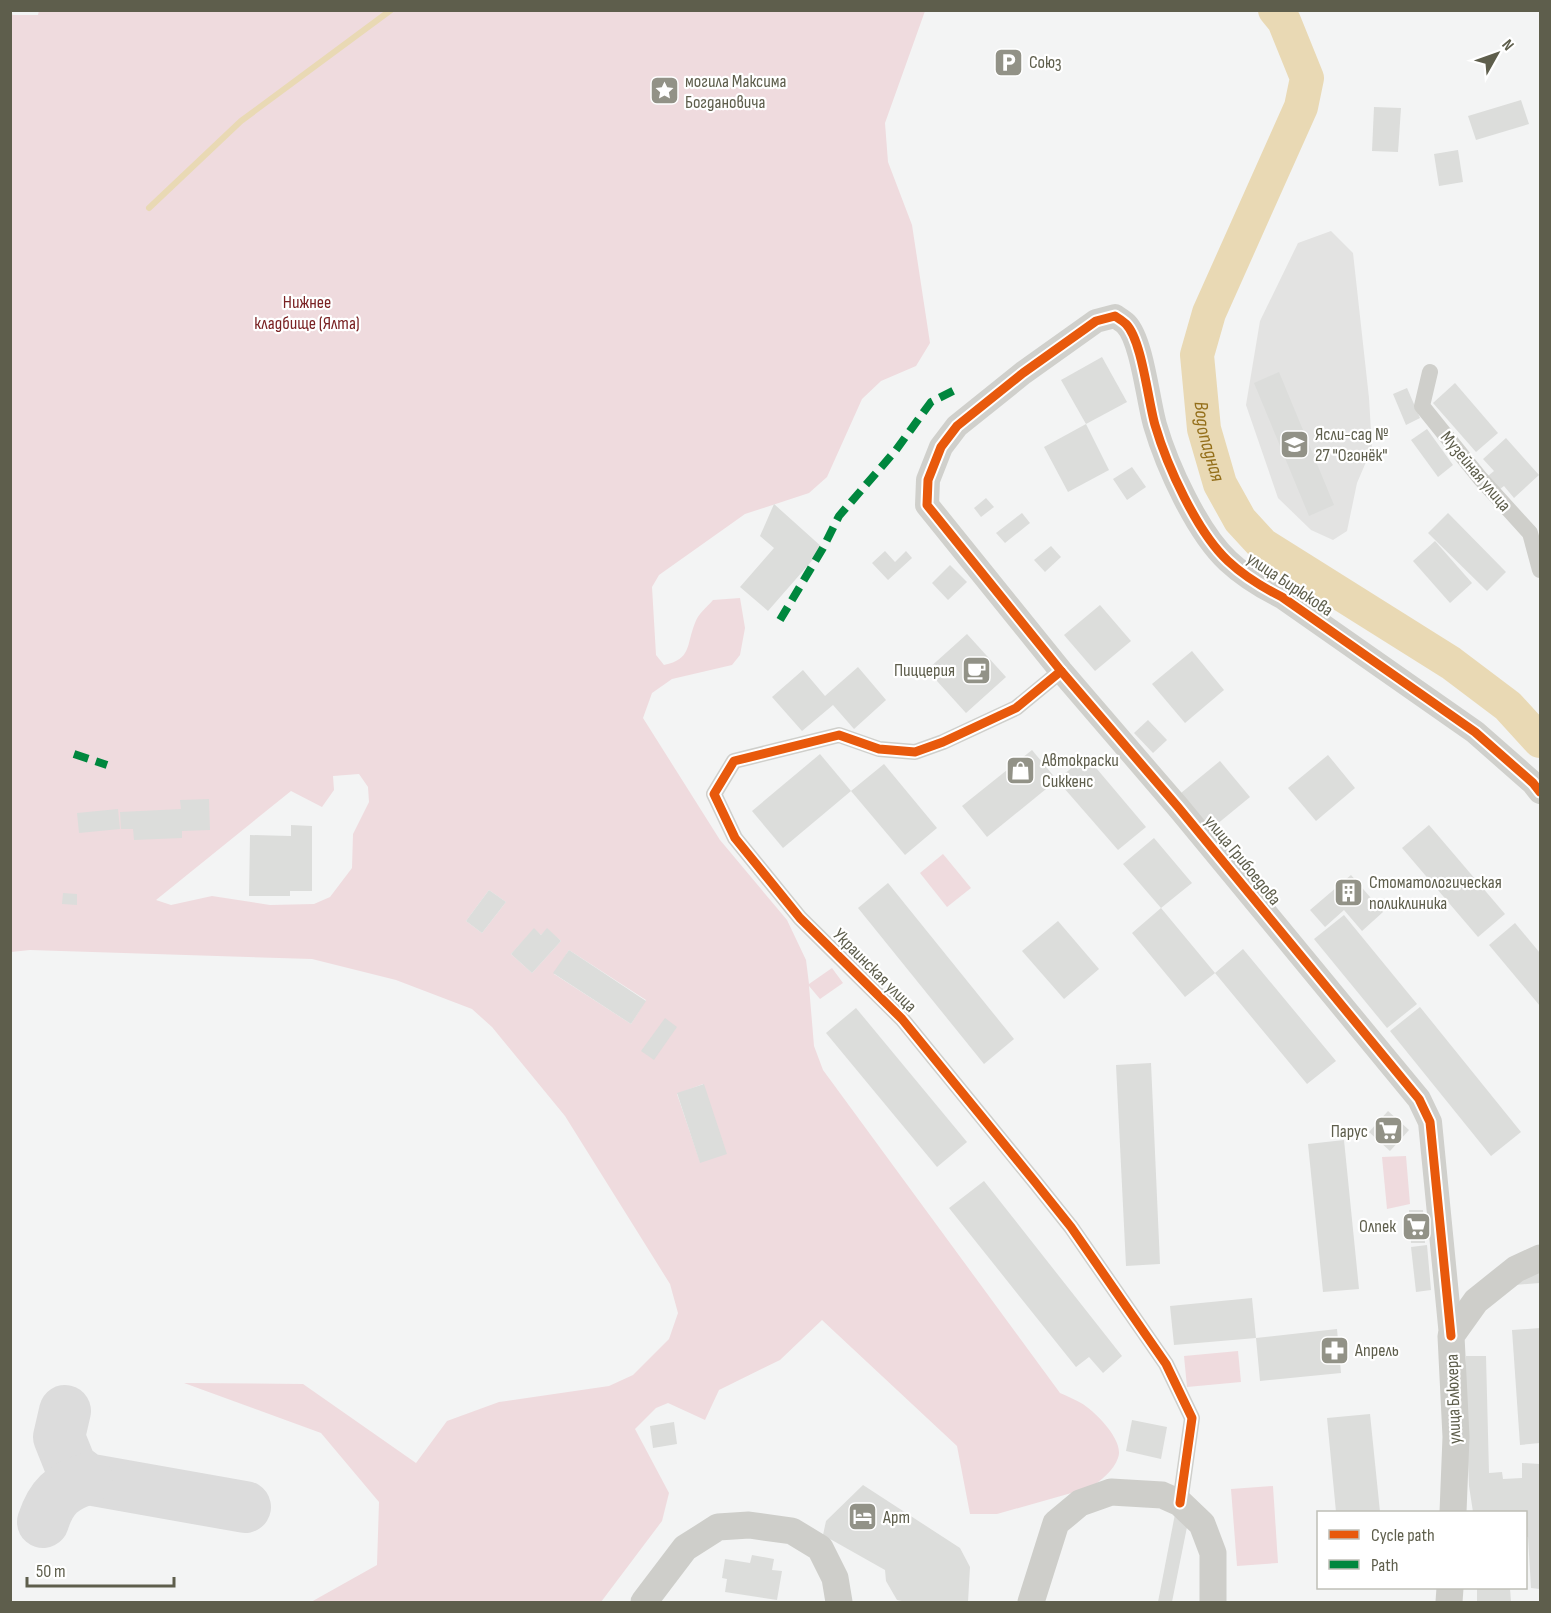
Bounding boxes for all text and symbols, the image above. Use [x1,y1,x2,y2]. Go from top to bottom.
north arrow [1467,24,1527,84]
text: N [1497,36,1517,55]
parking icon: Союз [992,46,1024,78]
place label: Союз [1029,52,1062,73]
place label: могила Максима Богдановича [685,71,787,113]
place icon: могила Максима Богдановича [648,75,680,107]
park label: Нижнее кладбище (Ялта) [254,292,360,334]
water label: Водопадная [1188,400,1230,485]
place label: Ясли-сад № 27 "Огонёк" [1315,424,1389,466]
street label: Музейная улица [1436,427,1515,516]
school or university icon: Ясли-сад № 27 "Огонёк" [1278,428,1310,460]
street label: улица Бирюкова [1243,548,1337,621]
cafe icon: Пиццерия [960,654,992,686]
place label: Пиццерия [894,660,955,681]
place label: Автокраски Сиккенс [1041,750,1119,792]
shop icon: Автокраски Сиккенс [1005,754,1037,786]
street label: улица Грибоедова [1200,811,1285,910]
place label: Стоматологическая поликлиника [1369,872,1502,914]
building icon: Стоматологическая поликлиника [1332,876,1364,908]
street label: Украинская улица [828,924,921,1017]
supermarket icon: Парус [1373,1115,1405,1147]
place label: Парус [1331,1121,1368,1142]
supermarket icon: Олпек [1401,1210,1433,1242]
place label: Олпек [1359,1216,1396,1237]
pharmacy icon: Апрель [1318,1334,1350,1366]
place label: Апрель [1354,1340,1399,1361]
street label: улица Блюхера [1441,1354,1466,1444]
hotel icon: Арт [846,1501,878,1533]
place label: Арт [882,1507,910,1528]
legend [1317,1511,1527,1589]
text: Cycle path [1371,1525,1435,1546]
scale bar [27,1550,174,1588]
text: Path [1371,1555,1399,1576]
text: 50 m [36,1561,66,1582]

